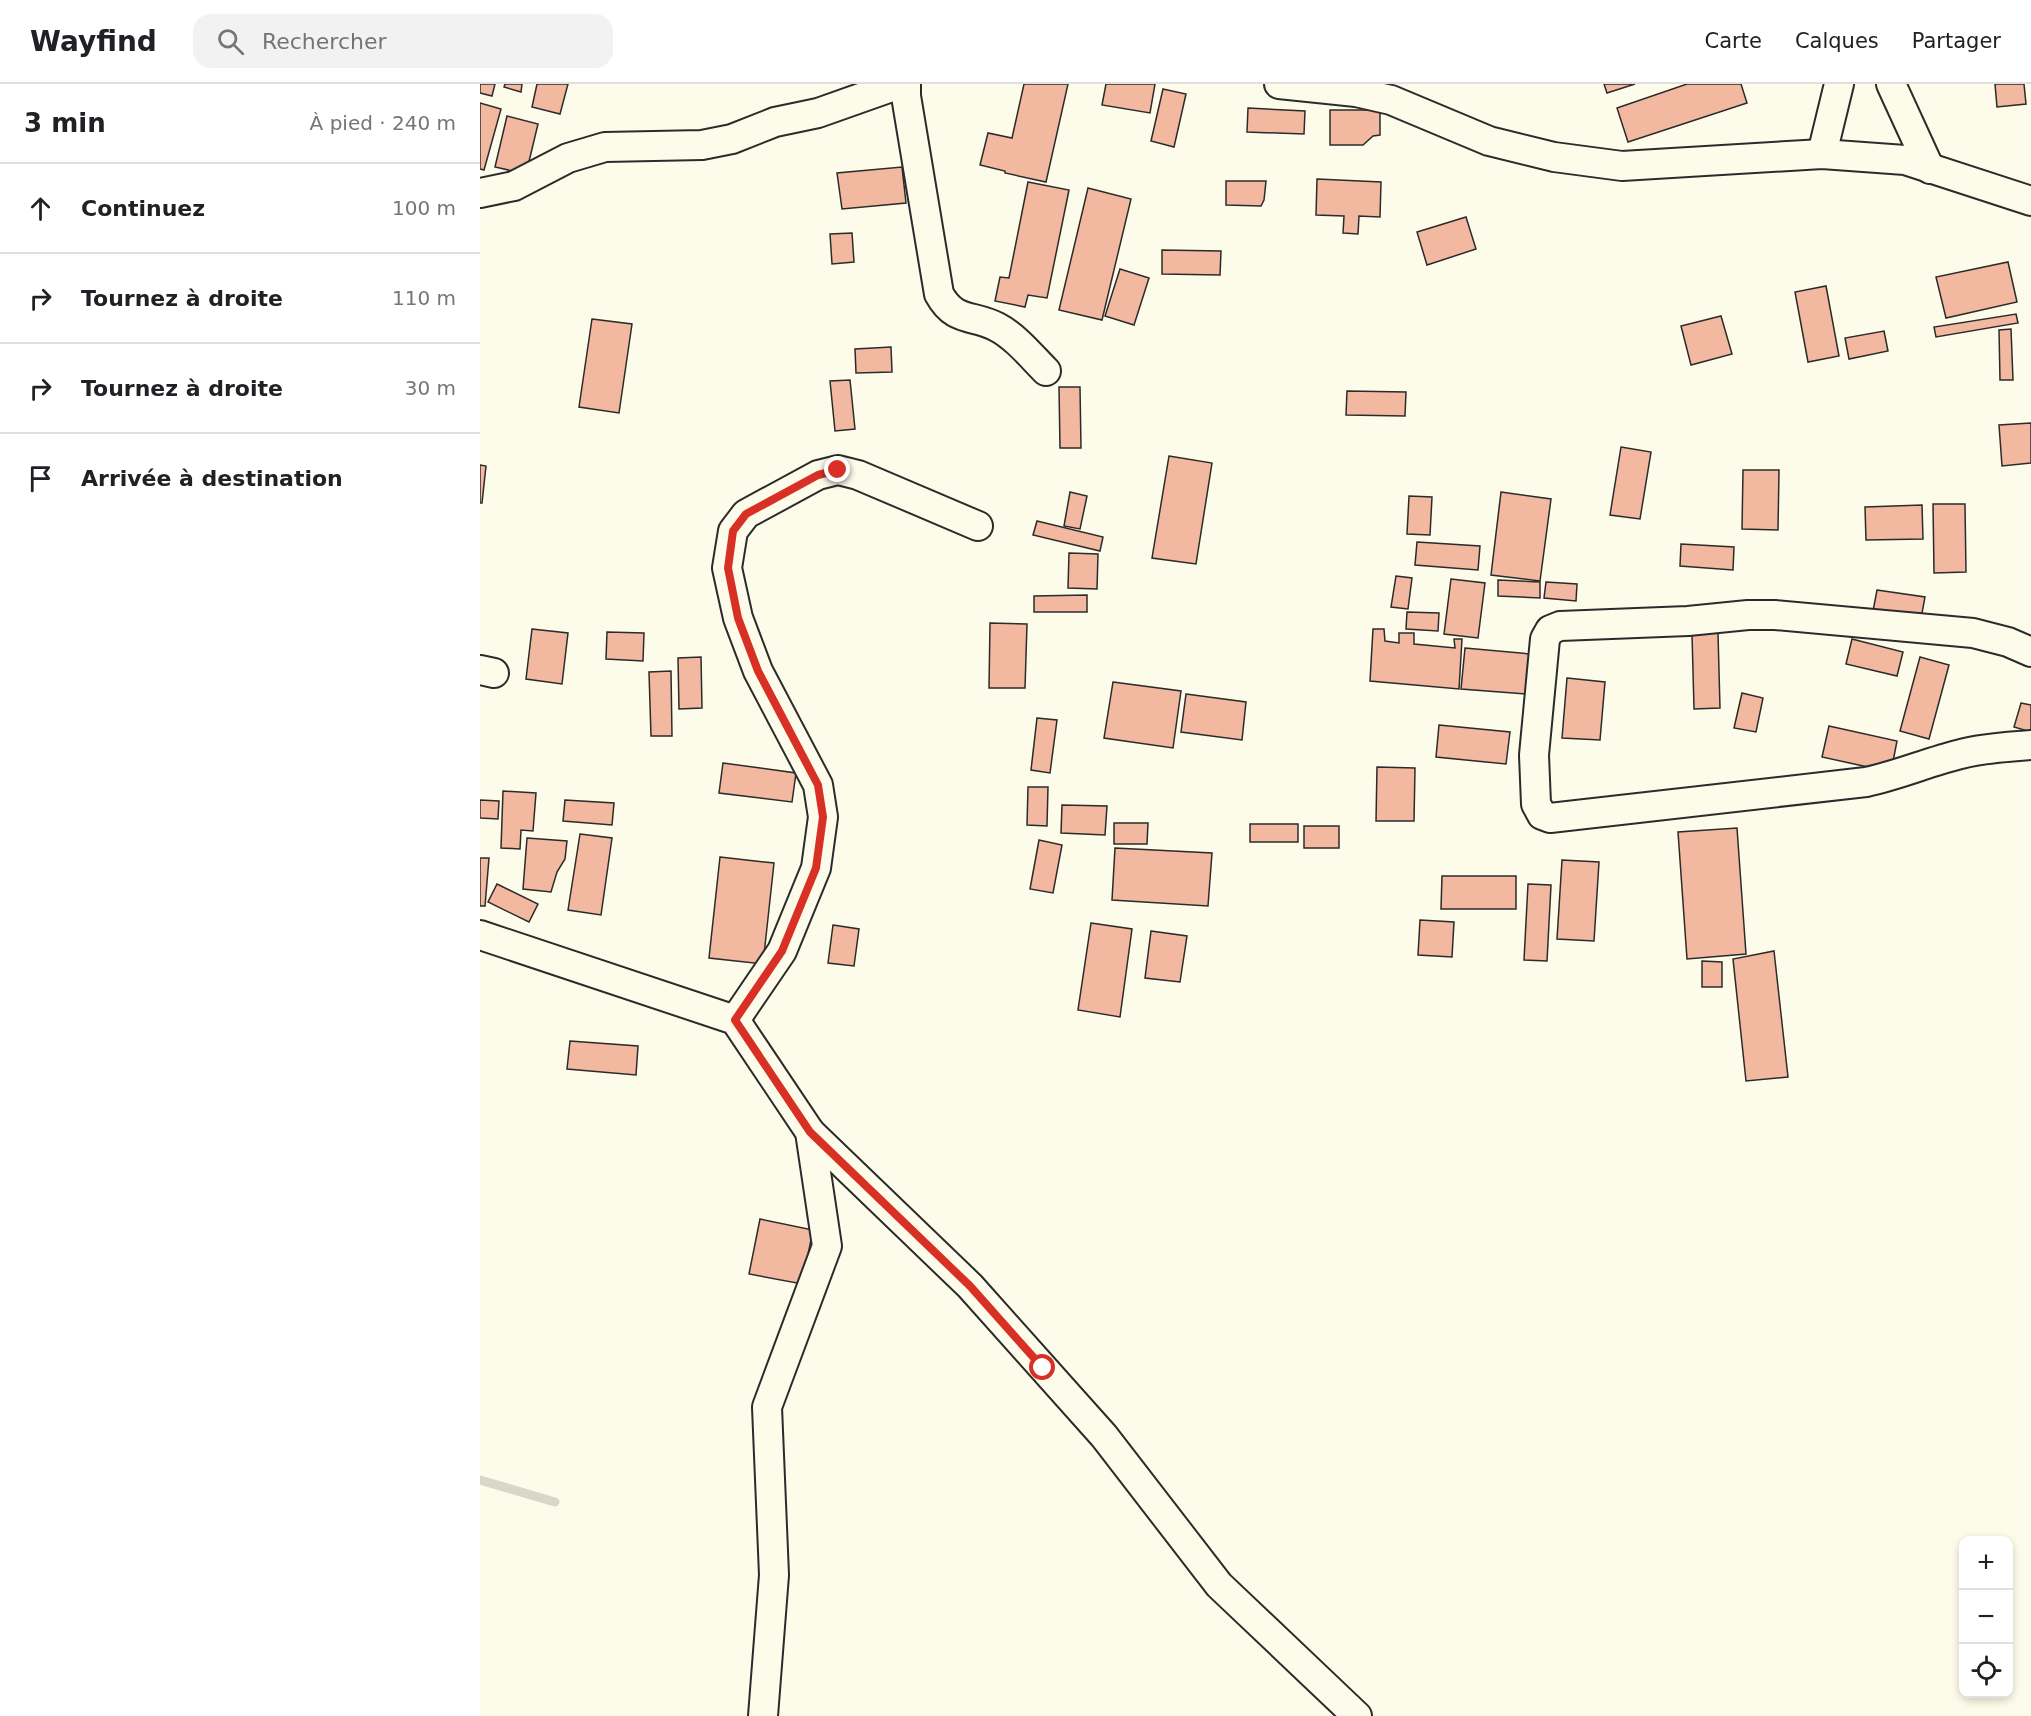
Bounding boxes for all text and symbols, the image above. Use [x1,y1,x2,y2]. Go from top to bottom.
search box [193,14,613,68]
text: Wayfind [30,25,157,58]
icon: search [214,25,247,58]
text: Rechercher [262,29,387,54]
text: Carte [1705,29,1762,53]
text: Calques [1795,29,1879,53]
text: Partager [1912,29,2001,53]
text: 3 min [24,108,106,138]
text: À pied · 240 m [310,111,456,135]
icon: ahead [24,192,57,225]
text: Continuez [81,196,205,221]
text: 100 m [392,196,456,220]
icon: right [24,282,57,315]
text: Tournez à droite [81,286,283,311]
text: 110 m [392,286,456,310]
icon: right [24,372,57,405]
text: Tournez à droite [81,376,283,401]
text: 30 m [405,376,456,400]
route end [824,456,850,482]
icon: arrive [24,462,57,495]
text: Arrivée à destination [81,466,343,491]
route start [1029,1354,1055,1380]
map controls [1959,1536,2013,1698]
button: + [1959,1536,2013,1590]
button: − [1959,1590,2013,1644]
button: locate [1959,1644,2013,1698]

